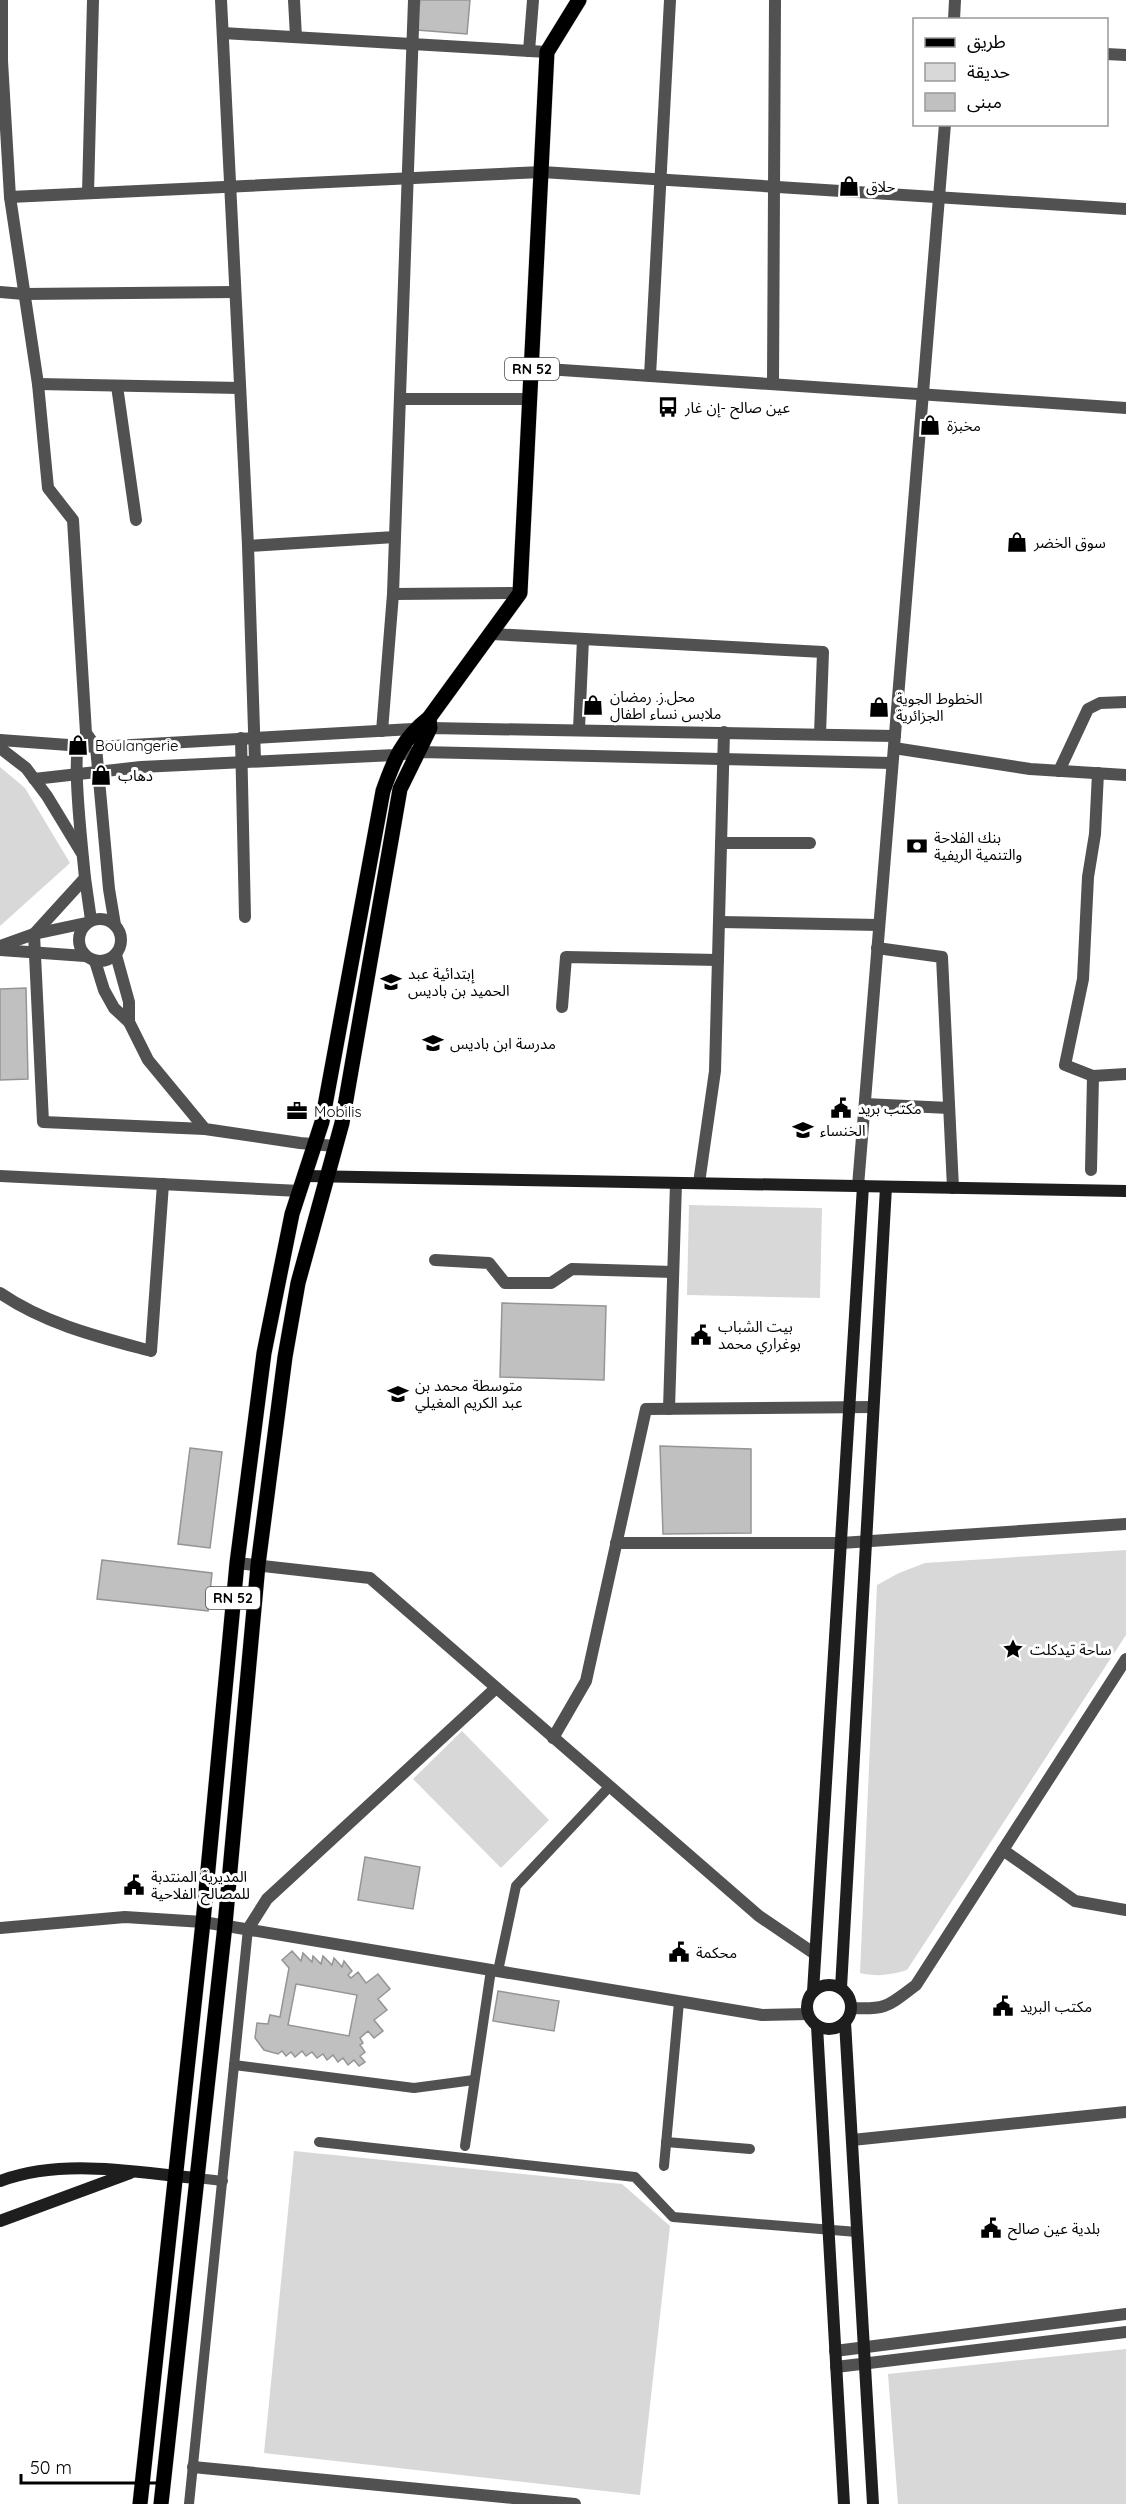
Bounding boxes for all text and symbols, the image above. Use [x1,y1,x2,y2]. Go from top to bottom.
legend [913,18,1108,126]
text: طريق [967,30,1006,53]
text: حديقة [967,60,1010,83]
text: مبنى [967,90,1002,113]
shop icon: حلاق [837,174,861,198]
place label: حلاق [866,177,896,196]
road number: RN 52 [505,358,559,380]
bus stop icon: عين صالح -إن غار [656,395,680,419]
place label: عين صالح -إن غار [684,398,790,420]
shop icon: مخبزة [918,413,942,437]
place label: مخبزة [947,416,981,435]
shop icon: سوق الخضر [1005,530,1029,554]
place label: سوق الخضر [1033,533,1106,552]
place label: محل.ز. رمضان ملابس نساء اطفال [610,687,721,723]
place label: الخطوط الجوية الجزائرية [896,689,983,725]
shop icon: محل.ز. رمضان ملابس نساء اطفال [581,693,605,717]
shop icon: الخطوط الجوية الجزائرية [867,695,891,719]
shop icon: Boulangerie [66,733,90,757]
place label: Boulangerie [95,736,179,755]
shop icon: دهاب [89,763,113,787]
place label: دهاب [118,766,153,785]
place label: بنك الفلاحة والتنمية الريفية [934,828,1022,864]
bank icon: بنك الفلاحة والتنمية الريفية [905,834,929,858]
place label: إبتدائية عبد الحميد بن باديس [408,964,510,1000]
school or university icon: إبتدائية عبد الحميد بن باديس [379,970,403,994]
school or university icon: مدرسة ابن باديس [421,1031,445,1055]
place label: مدرسة ابن باديس [450,1034,556,1053]
public building icon: مكتب بريد [829,1096,853,1120]
office icon: Mobilis [285,1099,309,1123]
place label: مكتب بريد [858,1099,922,1118]
place label: Mobilis [314,1102,361,1121]
school or university icon: الخنساء [791,1118,815,1142]
place label: الخنساء [820,1121,865,1140]
place label: بيت الشباب بوغراري محمد [718,1317,801,1355]
public building icon: بيت الشباب بوغراري محمد [689,1323,713,1347]
place label: متوسطة محمد بن عبد الكريم المغيلي [415,1376,523,1414]
school or university icon: متوسطة محمد بن عبد الكريم المغيلي [386,1382,410,1406]
road number: RN 52 [206,1587,260,1609]
place icon: ساحة تيدكلت [1001,1637,1025,1661]
place label: ساحة تيدكلت [1030,1640,1112,1659]
place label: المديرية المنتدبة للمصالح الفلاحية [151,1867,250,1906]
public building icon: المديرية المنتدبة للمصالح الفلاحية [122,1873,146,1897]
public building icon: محكمة [667,1940,691,1964]
place label: محكمة [696,1943,737,1962]
public building icon: مكتب البريد [991,1994,1015,2018]
place label: مكتب البريد [1020,1997,1092,2016]
public building icon: بلدية عين صالح [979,2216,1003,2240]
place label: بلدية عين صالح [1008,2219,1100,2241]
scale bar [21,2447,165,2485]
text: 50 m [30,2456,72,2479]

